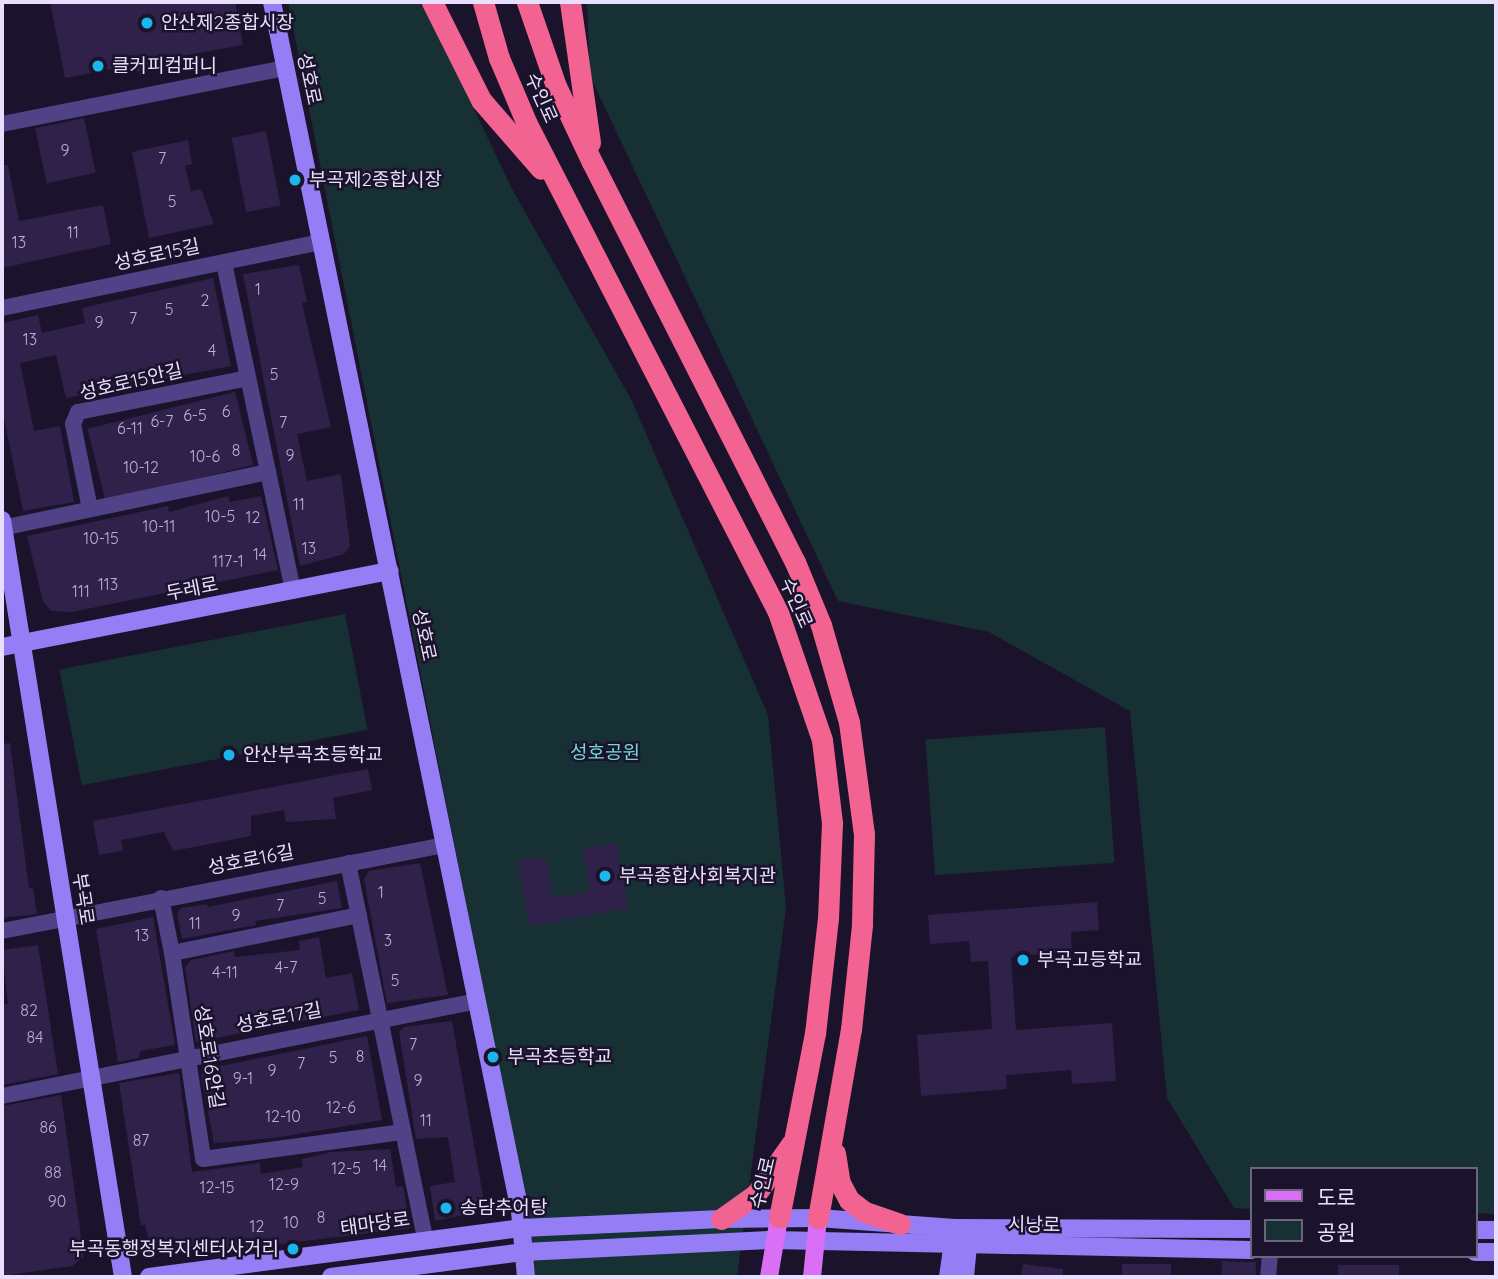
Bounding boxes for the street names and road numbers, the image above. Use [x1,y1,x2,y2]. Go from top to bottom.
street label: 성호로 [292,51,326,107]
street label: 수인로 [520,69,562,127]
street label: 성호로15길 [112,235,202,275]
street label: 성호로15안길 [77,359,185,405]
street label: 두레로 [164,573,220,605]
street label: 수인로 [775,574,817,632]
street label: 성호로 [407,607,441,663]
street label: 성호로16길 [206,840,296,880]
street label: 부곡로 [68,871,98,927]
street label: 성호로17길 [234,999,324,1037]
street label: 성호로16안길 [190,1004,228,1110]
street label: 수인로 [746,1155,780,1211]
street label: 태마당로 [339,1208,411,1240]
street label: 시낭로 [1008,1213,1060,1237]

